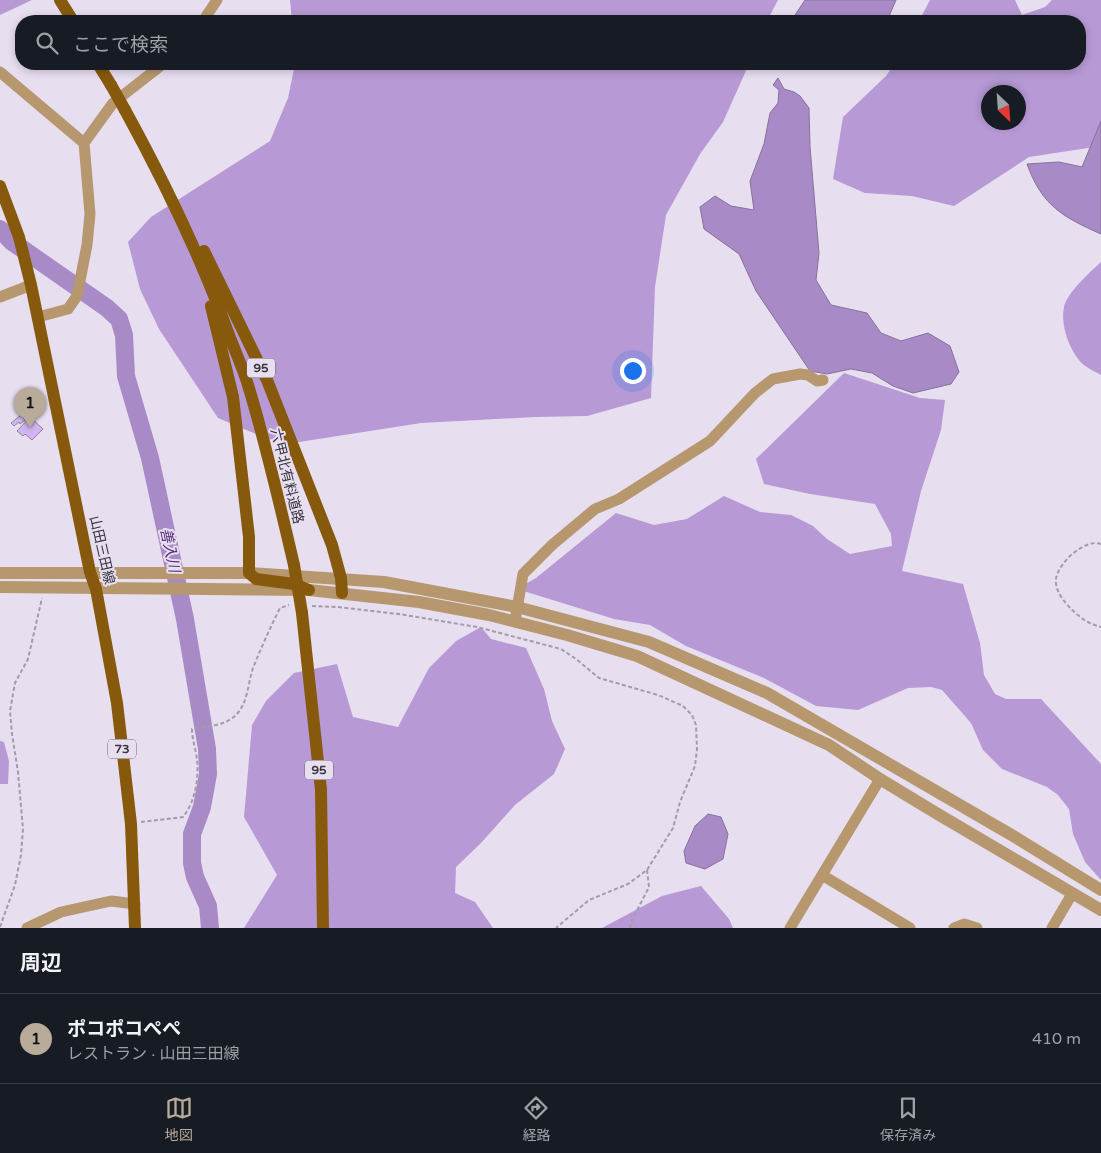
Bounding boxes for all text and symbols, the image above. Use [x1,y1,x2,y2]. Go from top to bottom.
search box [15,15,1086,70]
icon: search [33,29,61,57]
text: ここで検索 [73,34,168,56]
north arrow [981,85,1026,130]
road number: 95 [247,358,275,378]
your location [620,358,646,384]
pin: 1 [14,387,46,428]
street label: 六甲北有料道路 [267,426,307,526]
street label: 山田三田線 [86,514,118,586]
water label: 善入川 [157,526,184,576]
road number: 73 [108,740,136,759]
road number: 95 [305,760,333,780]
text: 周辺 [20,951,62,976]
text: ポコポコぺぺ [67,1018,181,1040]
text: 1 [31,1029,41,1049]
text: 410 m [1032,1029,1081,1049]
text: レストラン · 山田三田線 [67,1044,239,1064]
tab: 地図 [165,1094,193,1144]
tab: 経路 [522,1094,550,1144]
tab: 保存済み [880,1094,936,1144]

